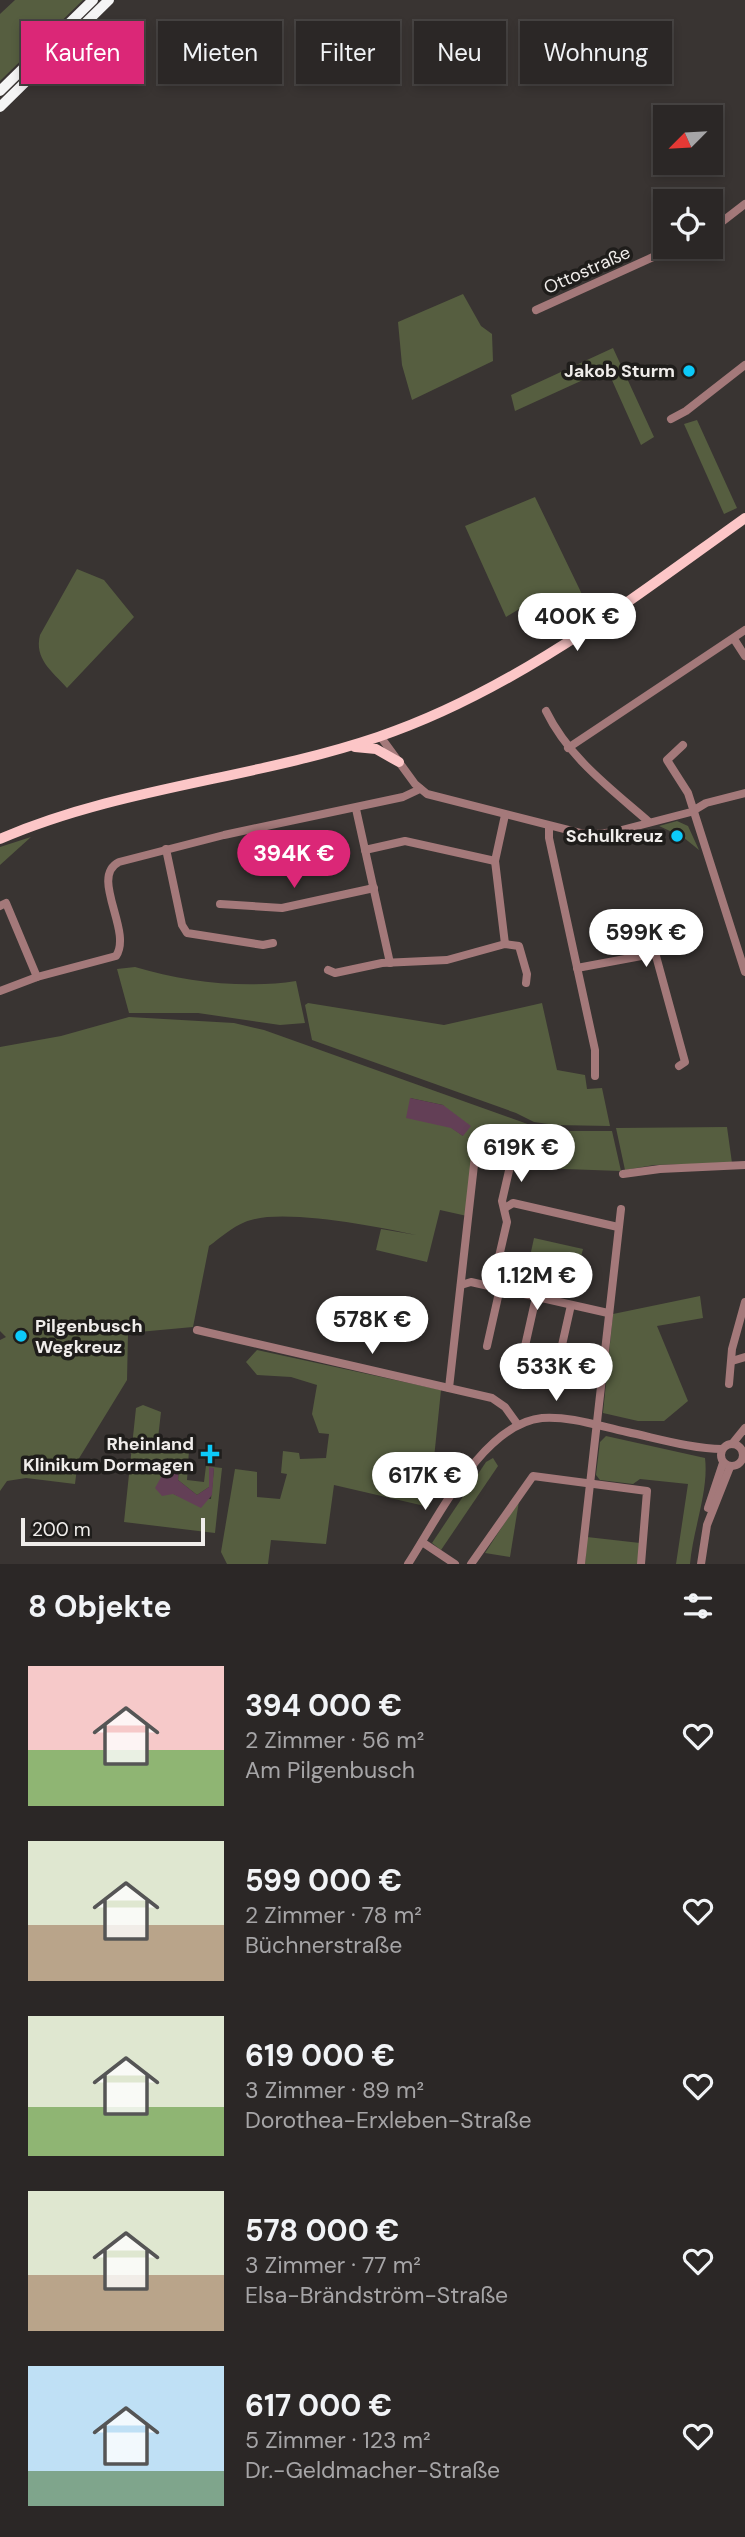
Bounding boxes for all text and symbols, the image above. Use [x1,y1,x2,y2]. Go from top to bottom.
chip: Kaufen [21,21,144,84]
chip: Mieten [158,21,282,84]
chip: Filter [296,21,400,84]
chip: Neu [414,21,506,84]
chip: Wohnung [520,21,672,84]
north arrow [653,105,723,175]
map controls [653,105,723,259]
button: locate [653,189,723,259]
street label: Ottostraße [540,240,634,300]
place label: Jakob Sturm [564,359,675,383]
marker: Jakob Sturm [681,363,697,379]
pin: 400K € [520,594,634,653]
text: 400K € [534,601,620,631]
place label: Schulkreuz [566,824,663,848]
marker: Schulkreuz [669,828,685,844]
pin: 394K € [237,830,351,890]
text: 394K € [253,838,335,868]
pin: 599K € [589,909,703,969]
text: 599K € [605,917,687,947]
pin: 619K € [464,1124,578,1184]
text: 619K € [483,1132,559,1162]
pin: 1.12M € [472,1252,602,1312]
text: 1.12M € [497,1260,577,1290]
pin: 578K € [315,1296,429,1356]
text: 578K € [332,1304,412,1334]
place label: Pilgenbusch Wegkreuz [35,1314,143,1359]
marker: Pilgenbusch Wegkreuz [13,1328,29,1344]
pin: 533K € [499,1344,613,1403]
text: 533K € [516,1351,596,1381]
place label: Rheinland Klinikum Dormagen [23,1432,194,1477]
marker: Rheinland Klinikum Dormagen [200,1444,220,1464]
pin: 617K € [368,1452,482,1512]
text: 617K € [388,1460,462,1490]
scale bar [21,1515,205,1547]
text: 200 m [32,1517,91,1542]
text: 8 Objekte [28,1587,172,1626]
icon: filters [679,1587,717,1625]
text: 394 000 € [245,1686,402,1725]
icon: home [84,1694,168,1778]
icon: heart [679,1717,717,1755]
text: 2 Zimmer · 56 m² [245,1725,424,1755]
text: Am Pilgenbusch [245,1755,415,1785]
text: 599 000 € [245,1861,402,1900]
icon: home [84,1869,168,1953]
icon: heart [679,1892,717,1930]
text: 2 Zimmer · 78 m² [245,1900,422,1930]
text: Büchnerstraße [245,1930,402,1960]
text: 619 000 € [245,2036,395,2075]
icon: home [84,2044,168,2128]
icon: heart [679,2067,717,2105]
text: 3 Zimmer · 89 m² [245,2075,424,2105]
text: Dorothea-Erxleben-Straße [245,2105,532,2135]
text: 578 000 € [245,2211,400,2250]
icon: home [84,2219,168,2303]
icon: heart [679,2242,717,2280]
text: 3 Zimmer · 77 m² [245,2250,421,2280]
text: Elsa-Brändström-Straße [245,2280,508,2310]
text: 617 000 € [245,2386,392,2425]
icon: home [84,2394,168,2478]
icon: heart [679,2417,717,2455]
text: 5 Zimmer · 123 m² [245,2425,431,2455]
text: Dr.-Geldmacher-Straße [245,2455,500,2485]

